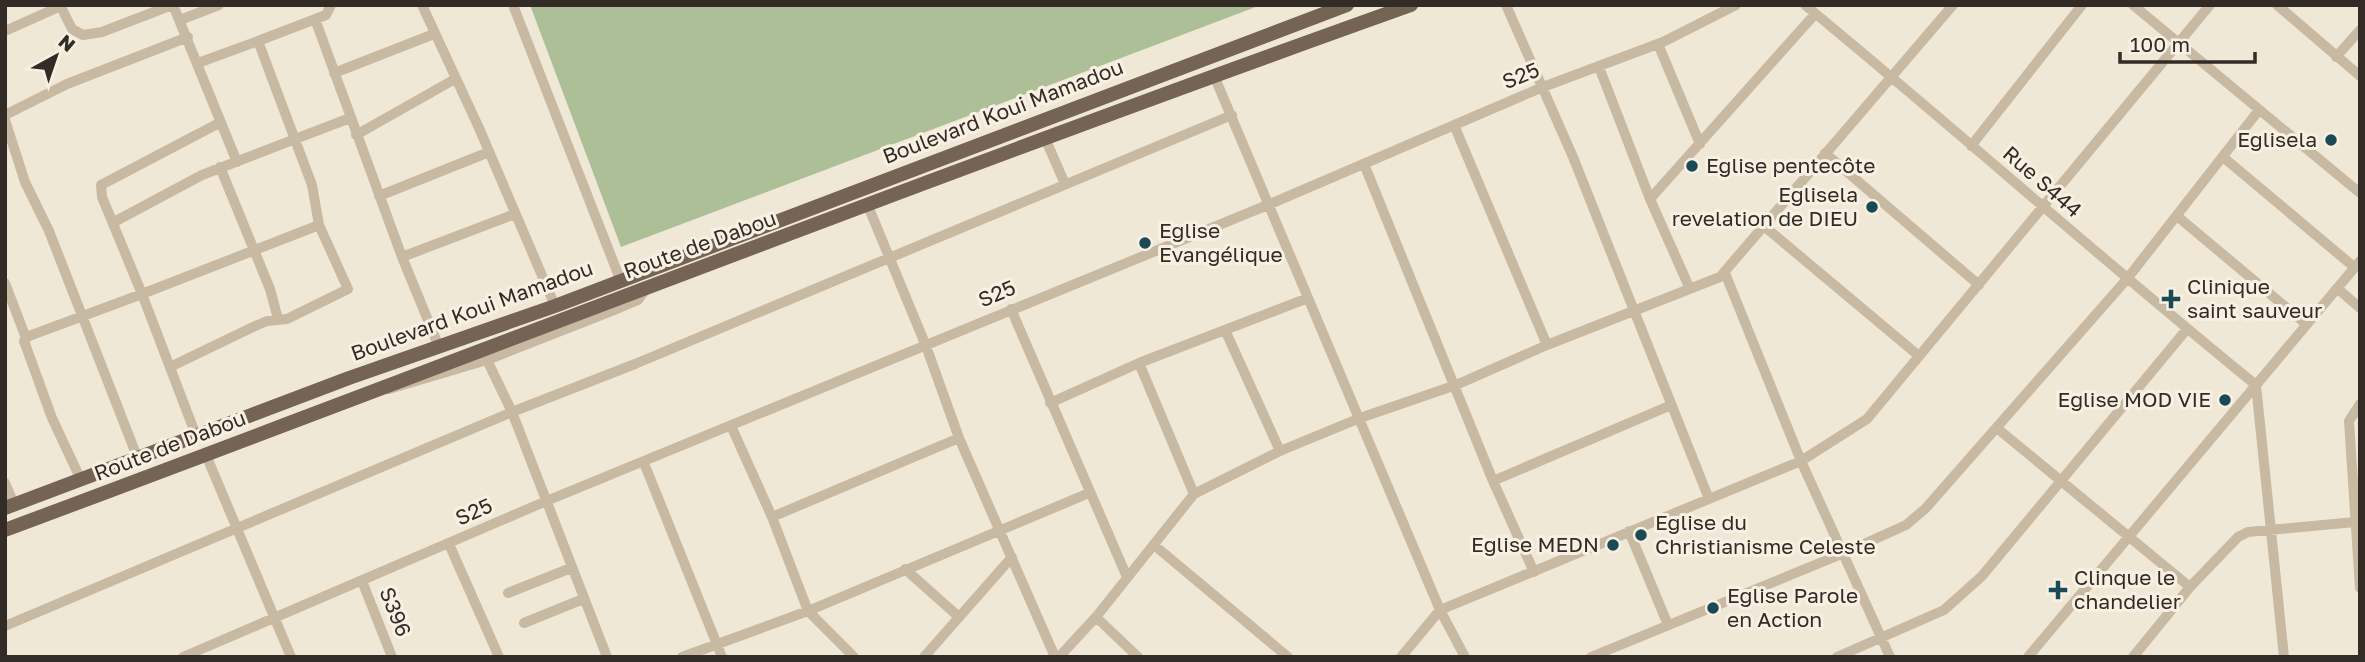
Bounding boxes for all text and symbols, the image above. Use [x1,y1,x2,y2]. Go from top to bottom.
north arrow [21,21,91,91]
scale bar [2120,21,2255,65]
text: N [54,29,80,56]
text: 100 m [2130,31,2190,57]
street label: Boulevard Koui Mamadou [879,53,1127,169]
street label: S25 [1498,56,1543,94]
place label: Eglisela [2237,126,2317,152]
marker: Eglisela [2323,132,2339,148]
street label: Rue S444 [1998,140,2087,223]
place label: Eglise pentecôte [1706,152,1875,178]
marker: Eglise pentecôte [1684,158,1700,174]
place label: Eglisela revelation de DIEU [1672,181,1858,231]
marker: Eglisela revelation de DIEU [1864,199,1880,215]
street label: Route de Dabou [620,204,779,284]
place label: Eglise Evangélique [1159,217,1283,267]
marker: Eglise Evangélique [1137,235,1153,251]
street label: Boulevard Koui Mamadou [347,254,596,366]
place label: Clinique saint sauveur [2187,273,2322,323]
street label: S25 [974,274,1019,312]
marker: Clinique saint sauveur [2161,289,2181,309]
place label: Eglise MOD VIE [2058,386,2211,412]
marker: Eglise MOD VIE [2217,392,2233,408]
street label: Route de Dabou [90,404,249,486]
street label: S25 [451,492,496,531]
place label: Eglise du Christianisme Celeste [1655,509,1876,559]
marker: Eglise du Christianisme Celeste [1633,527,1649,543]
place label: Eglise MEDN [1471,531,1599,557]
marker: Eglise MEDN [1605,537,1621,553]
place label: Clinque le chandelier [2074,564,2181,614]
marker: Clinque le chandelier [2048,580,2068,600]
place label: Eglise Parole en Action [1727,582,1858,632]
street label: S396 [374,583,418,640]
marker: Eglise Parole en Action [1705,600,1721,616]

